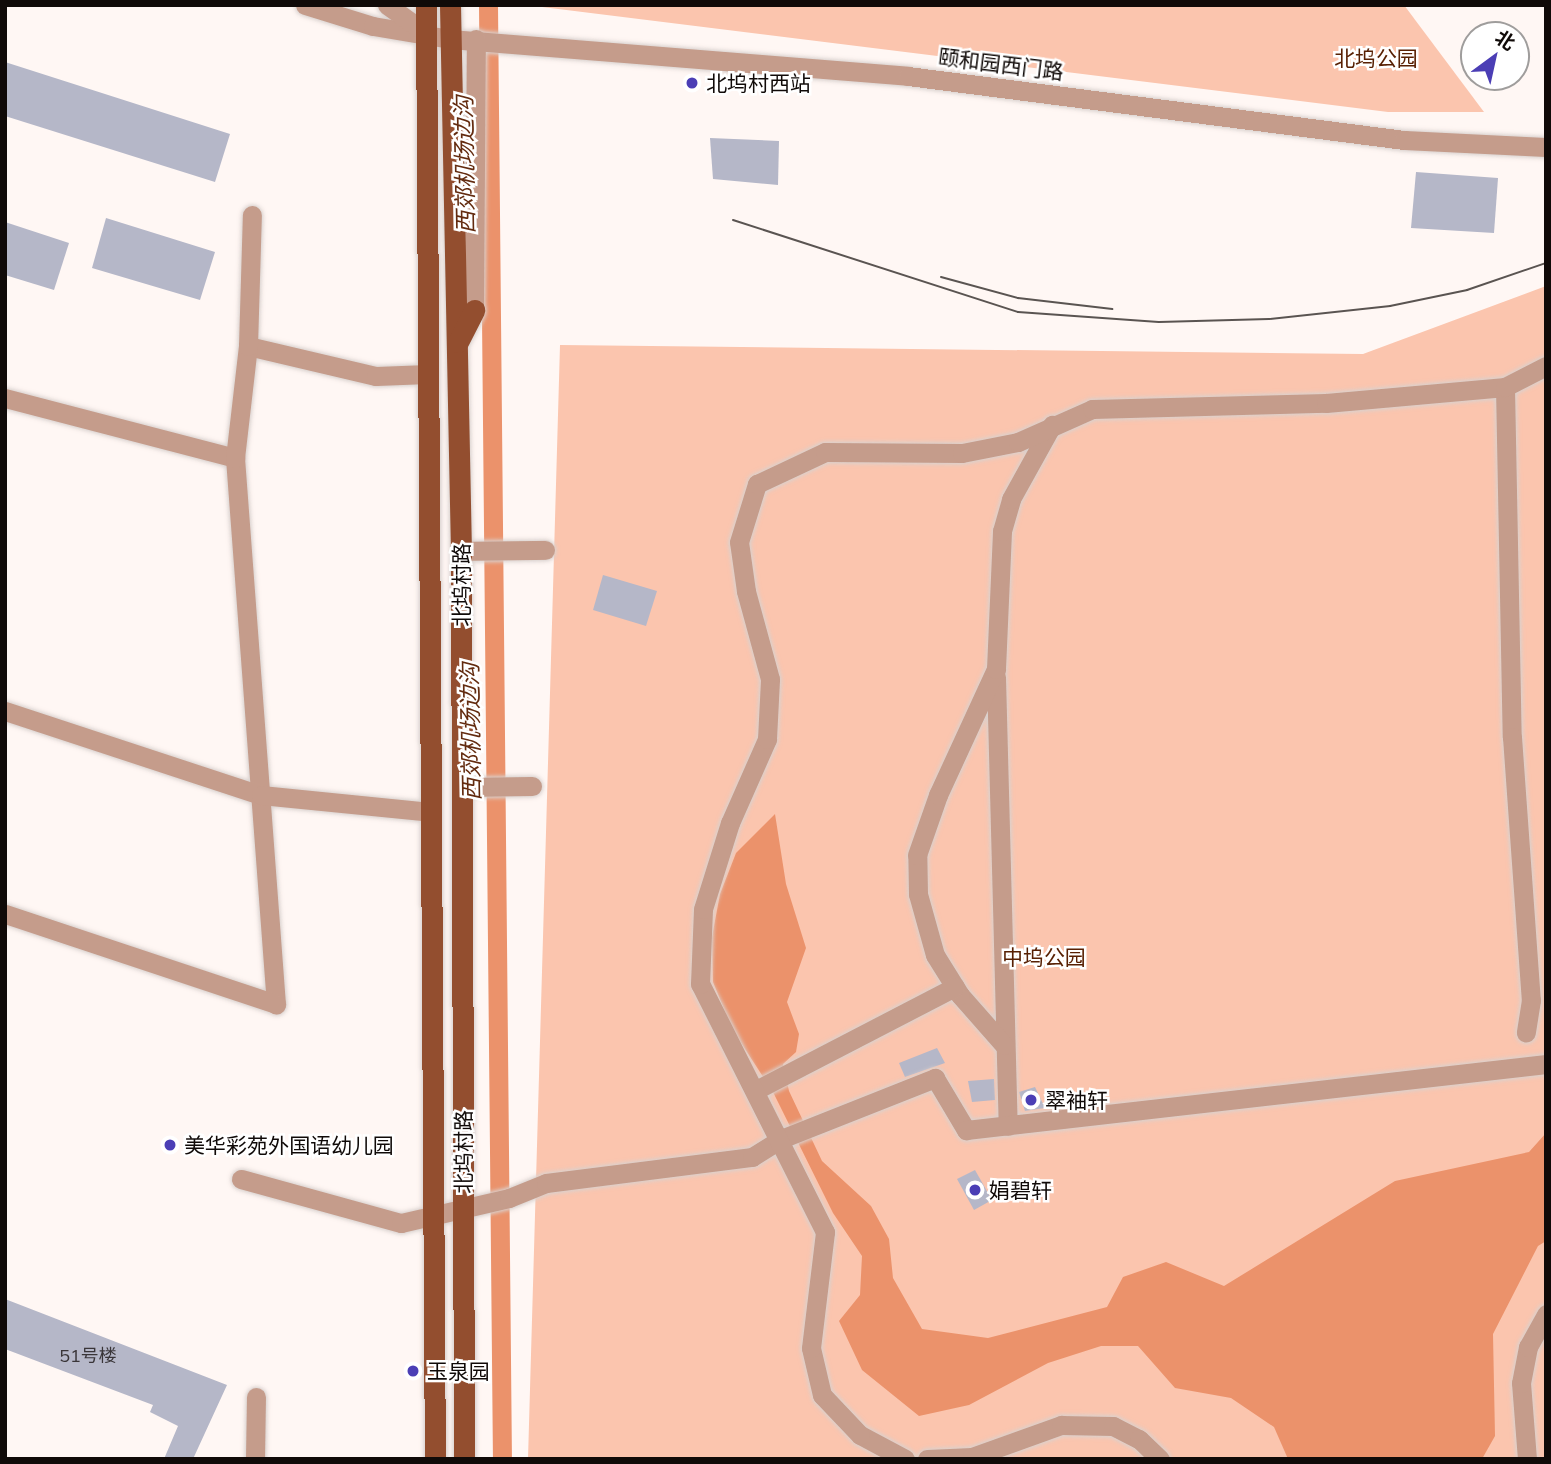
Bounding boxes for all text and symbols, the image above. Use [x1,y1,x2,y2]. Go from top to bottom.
north arrow [1460,21,1530,91]
text: 北 [1491,25,1520,55]
street label: 颐和园西门路 [937,44,1065,84]
park label: 北坞公园 [1334,45,1418,71]
place label: 北坞村西站 [706,70,811,96]
marker: 北坞村西站 [684,75,700,91]
water label: 西郊机场边沟 [450,96,480,234]
street label: 北坞村路 [448,543,474,627]
water label: 西郊机场边沟 [456,663,486,801]
park label: 中坞公园 [1002,944,1086,970]
place label: 翠袖轩 [1045,1087,1108,1113]
marker: 翠袖轩 [1023,1092,1039,1108]
street label: 北坞村路 [450,1110,476,1194]
place label: 美华彩苑外国语幼儿园 [184,1132,394,1158]
marker: 美华彩苑外国语幼儿园 [162,1137,178,1153]
place label: 娟碧轩 [989,1177,1052,1203]
marker: 娟碧轩 [967,1182,983,1198]
house number: 51号楼 [59,1345,117,1367]
place label: 玉泉园 [427,1358,490,1384]
marker: 玉泉园 [405,1363,421,1379]

